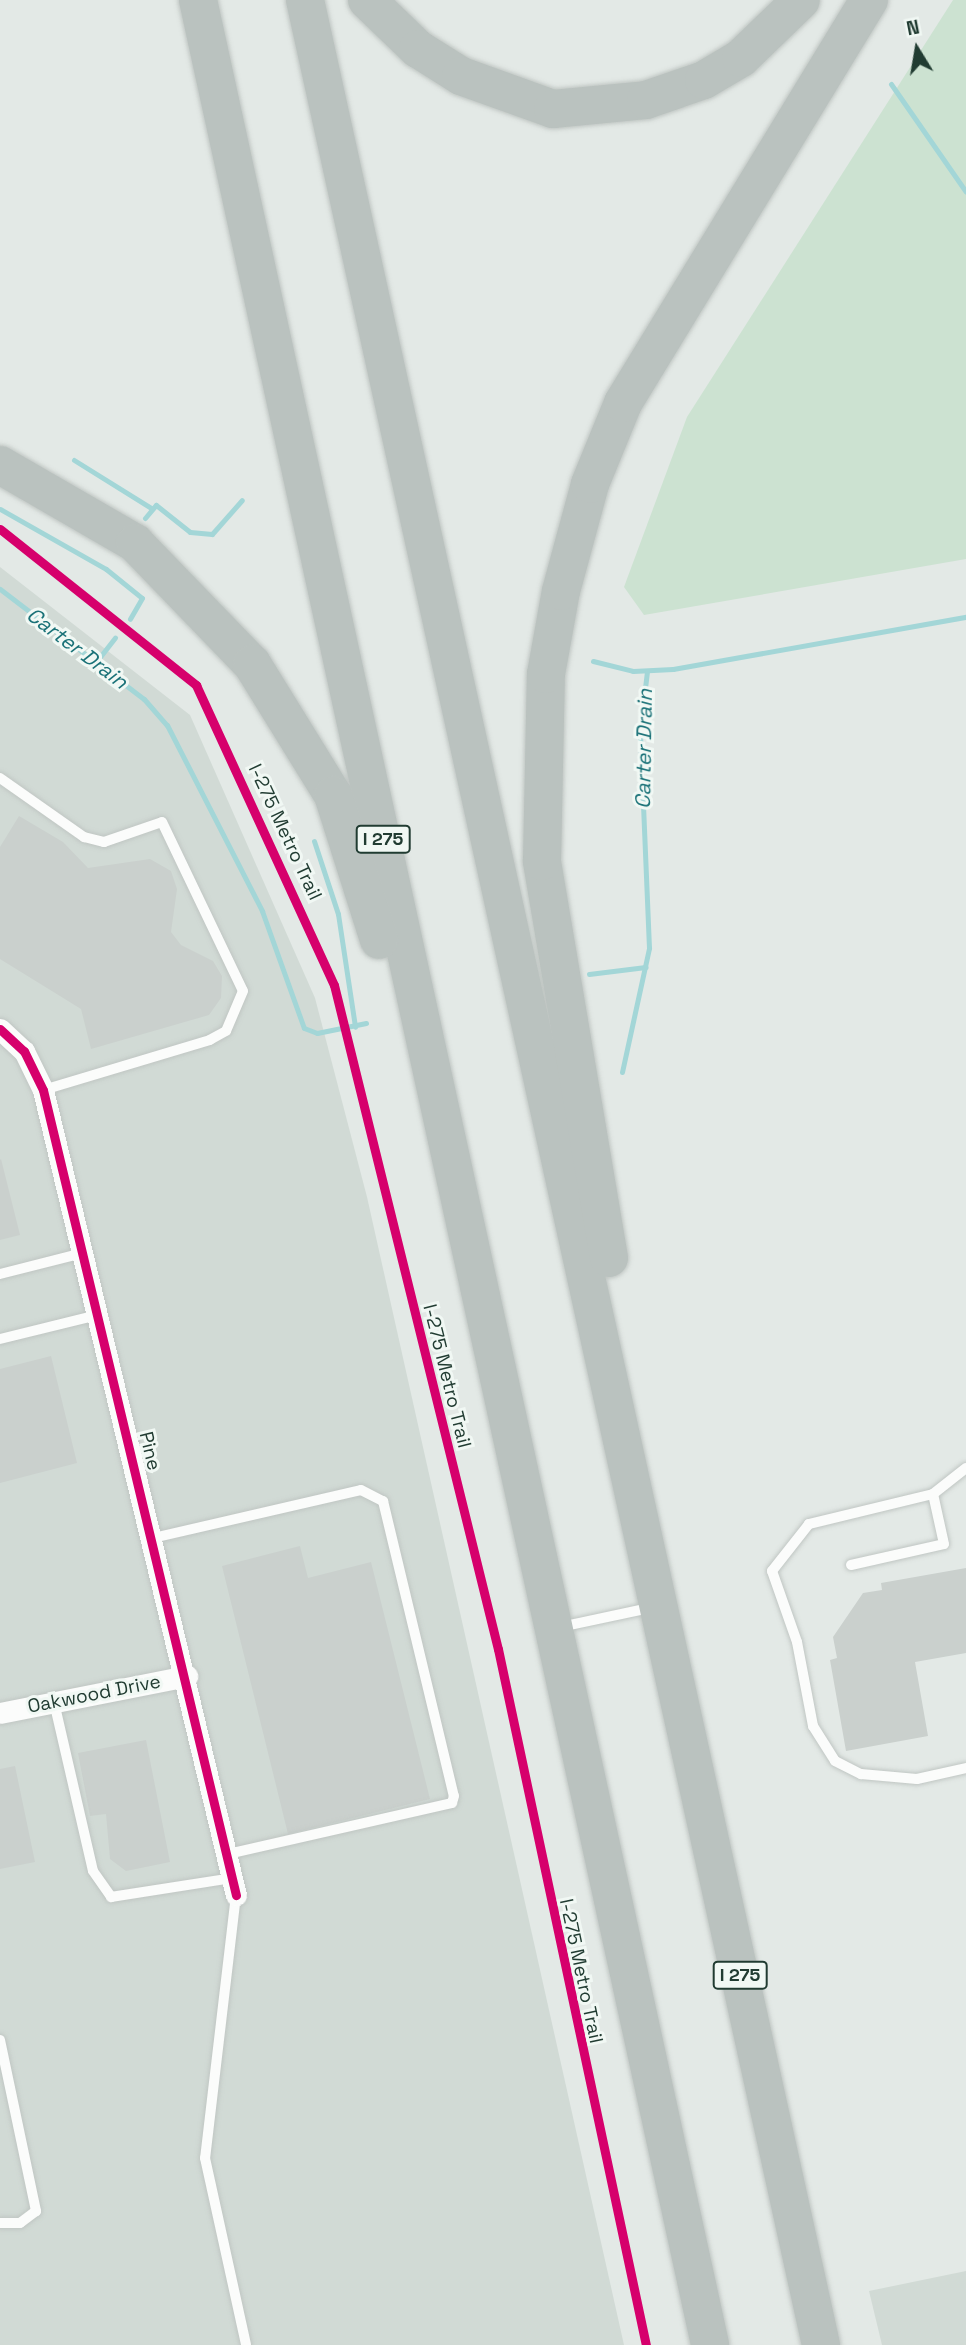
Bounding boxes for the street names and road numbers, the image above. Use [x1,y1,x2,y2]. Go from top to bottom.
street label: I-275 Metro Trail [243,760,327,904]
road number: I 275 [355,824,411,854]
street label: I-275 Metro Trail [418,1302,476,1450]
street label: Pine [134,1429,166,1473]
street label: Oakwood Drive [26,1670,162,1718]
street label: I-275 Metro Trail [554,1896,608,2046]
road number: I 275 [712,1961,768,1990]

